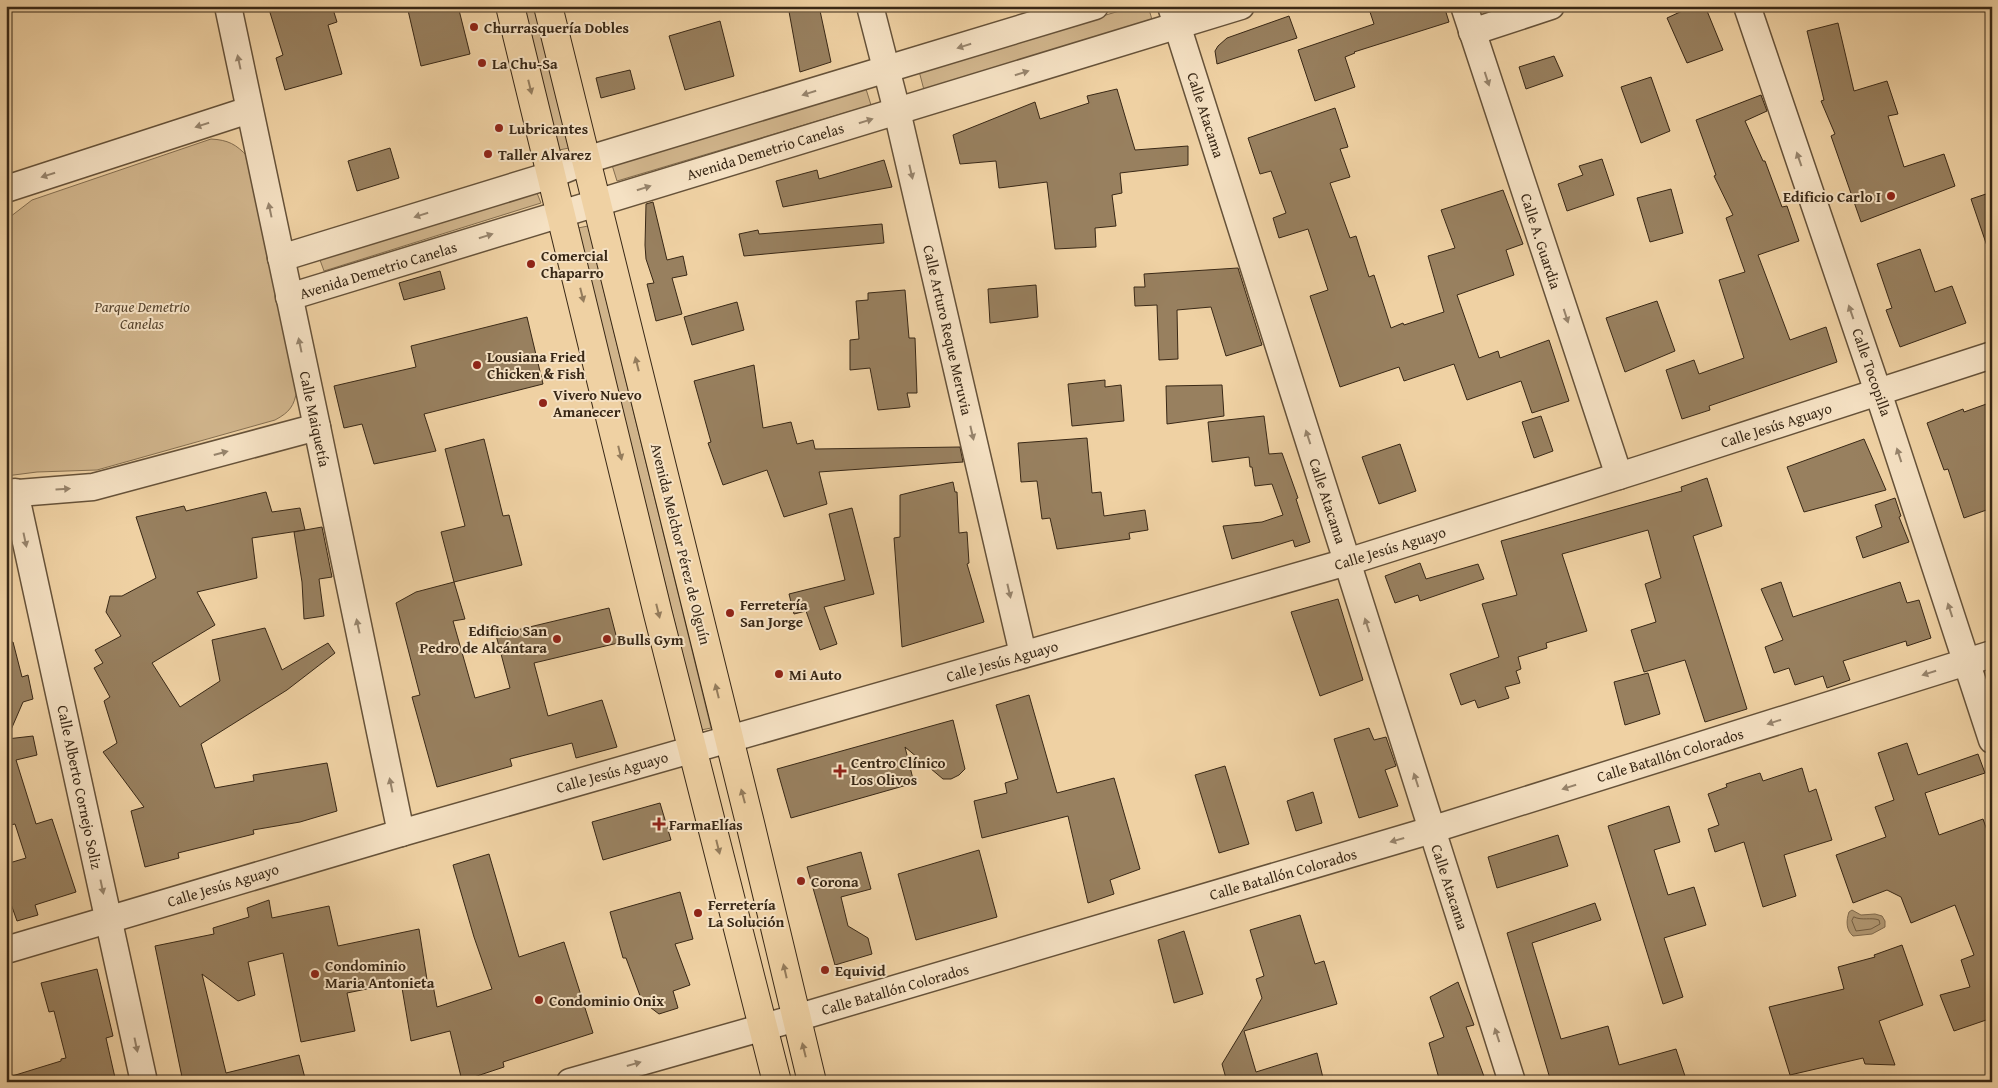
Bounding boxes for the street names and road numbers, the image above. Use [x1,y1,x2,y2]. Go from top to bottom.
street label: Calle Atacama [1182,70,1230,160]
street label: Avenida Demetrio Canelas [684,117,846,185]
street label: Calle A. Guardia [1516,190,1566,292]
street label: Avenida Demetrio Canelas [297,236,459,304]
street label: Calle Arturo Reque Meruvia [918,243,978,417]
street label: Calle Tocopilla [1847,325,1897,419]
street label: Calle Maiquetía [295,369,335,469]
street label: Calle Jesús Aguayo [1718,397,1835,453]
street label: Avenida Melchor Pérez de Olguín [646,441,716,647]
street label: Calle Atacama [1304,456,1352,546]
street label: Calle Jesús Aguayo [1332,521,1449,575]
street label: Calle Jesús Aguayo [944,635,1061,687]
street label: Calle Alberto Cornejo Soliz [52,703,108,871]
street label: Calle Batallón Colorados [1594,723,1746,787]
street label: Calle Jesús Aguayo [554,746,671,798]
street label: Calle Atacama [1426,842,1474,932]
street label: Calle Batallón Colorados [1207,843,1359,905]
street label: Calle Jesús Aguayo [165,858,282,912]
street label: Calle Batallón Colorados [819,958,971,1020]

